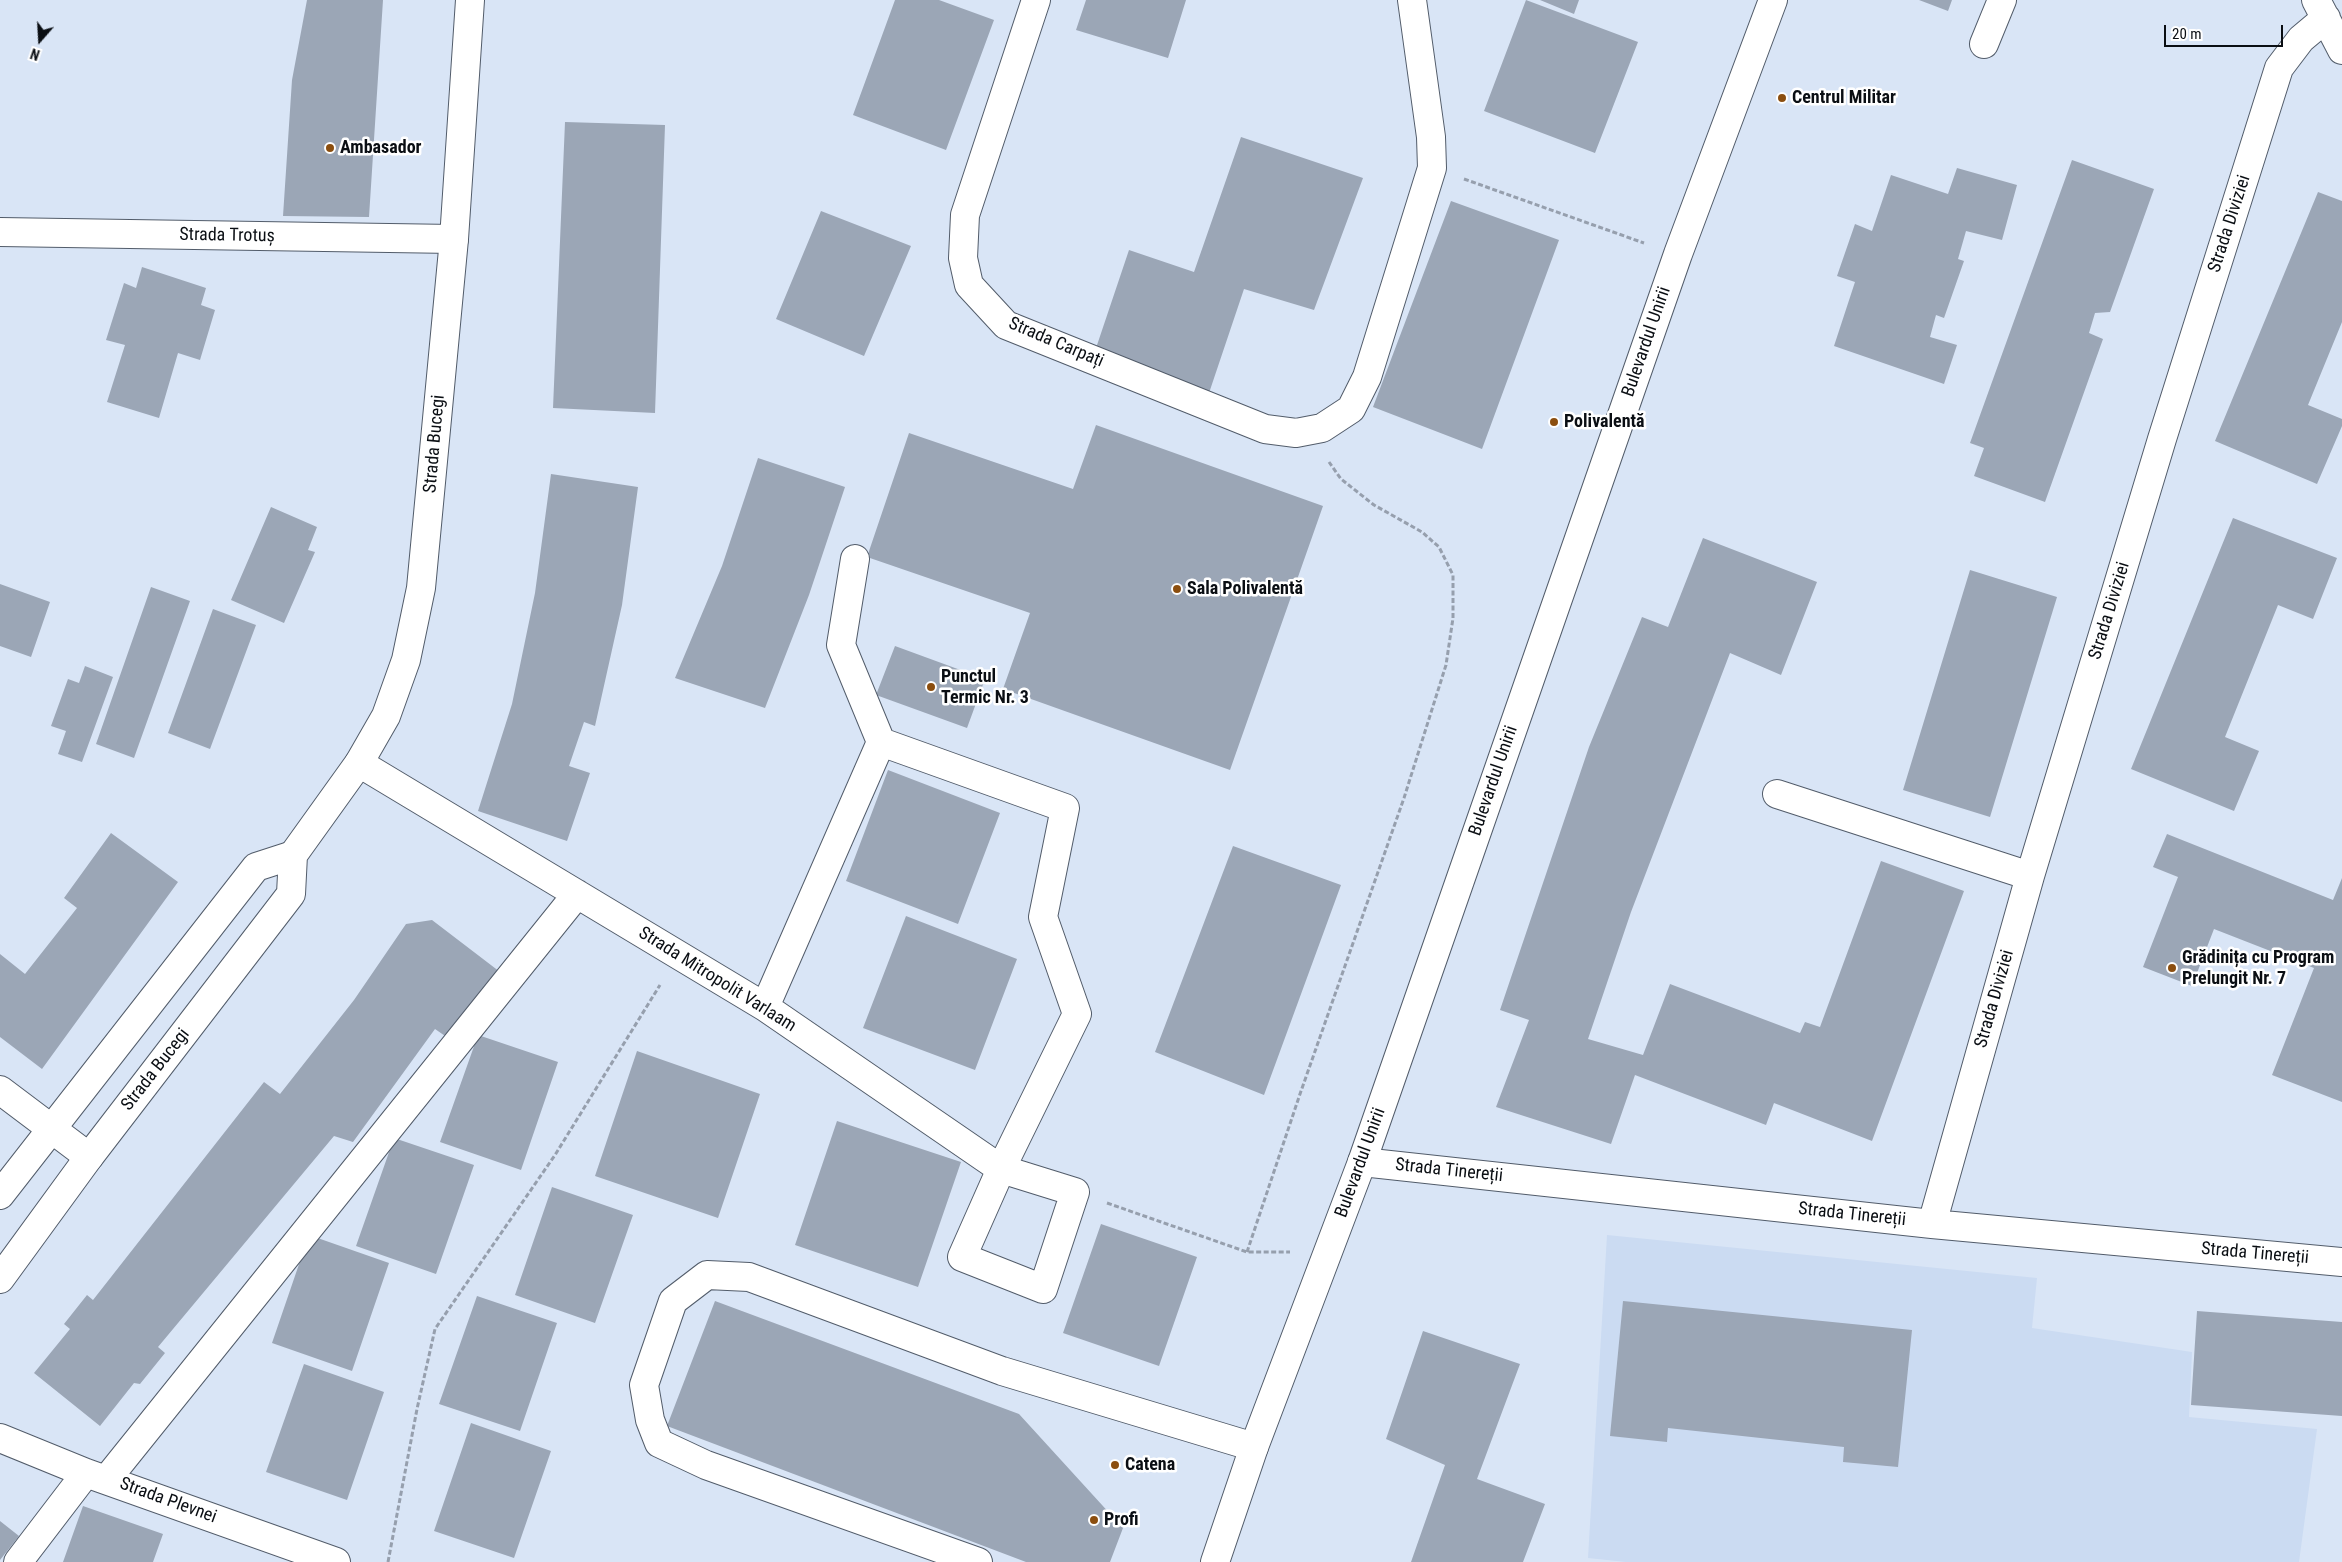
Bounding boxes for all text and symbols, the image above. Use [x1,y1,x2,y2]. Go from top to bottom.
north arrow [15,15,65,65]
scale bar [2167,15,2286,47]
text: 20 m [2172,25,2202,43]
text: N [28,45,42,63]
place label: Centrul Militar [1792,87,1896,109]
marker: Centrul Militar [1776,92,1788,104]
place label: Ambasador [340,137,422,159]
marker: Ambasador [324,142,336,154]
street label: Strada Diviziei [2204,173,2256,275]
street label: Strada Trotuș [179,224,275,248]
street label: Bulevardul Unirii [1618,284,1676,400]
street label: Strada Carpați [1005,313,1107,373]
street label: Strada Bucegi [420,394,450,494]
place label: Polivalentă [1564,411,1645,433]
marker: Polivalentă [1548,416,1560,428]
street label: Strada Diviziei [2085,560,2135,662]
place label: Sala Polivalentă [1187,578,1303,600]
marker: Sala Polivalentă [1171,583,1183,595]
place label: Punctul Termic Nr. 3 [941,666,1029,709]
marker: Punctul Termic Nr. 3 [925,681,937,693]
street label: Bulevardul Unirii [1465,723,1523,839]
street label: Strada Mitropolit Varlaam [634,923,800,1037]
place label: Grădinița cu Program Prelungit Nr. 7 [2182,947,2334,990]
street label: Strada Diviziei [1971,948,2019,1050]
marker: Grădinița cu Program Prelungit Nr. 7 [2166,962,2178,974]
street label: Strada Bucegi [117,1025,195,1115]
street label: Bulevardul Unirii [1331,1105,1391,1221]
street label: Strada Tinereții [1394,1155,1504,1187]
street label: Strada Tinereții [1797,1199,1907,1231]
street label: Strada Tinereții [2200,1239,2310,1269]
place label: Catena [1125,1454,1175,1476]
marker: Catena [1109,1459,1121,1471]
street label: Strada Plevnei [117,1473,219,1529]
place label: Profi [1104,1509,1139,1531]
marker: Profi [1088,1514,1100,1526]

